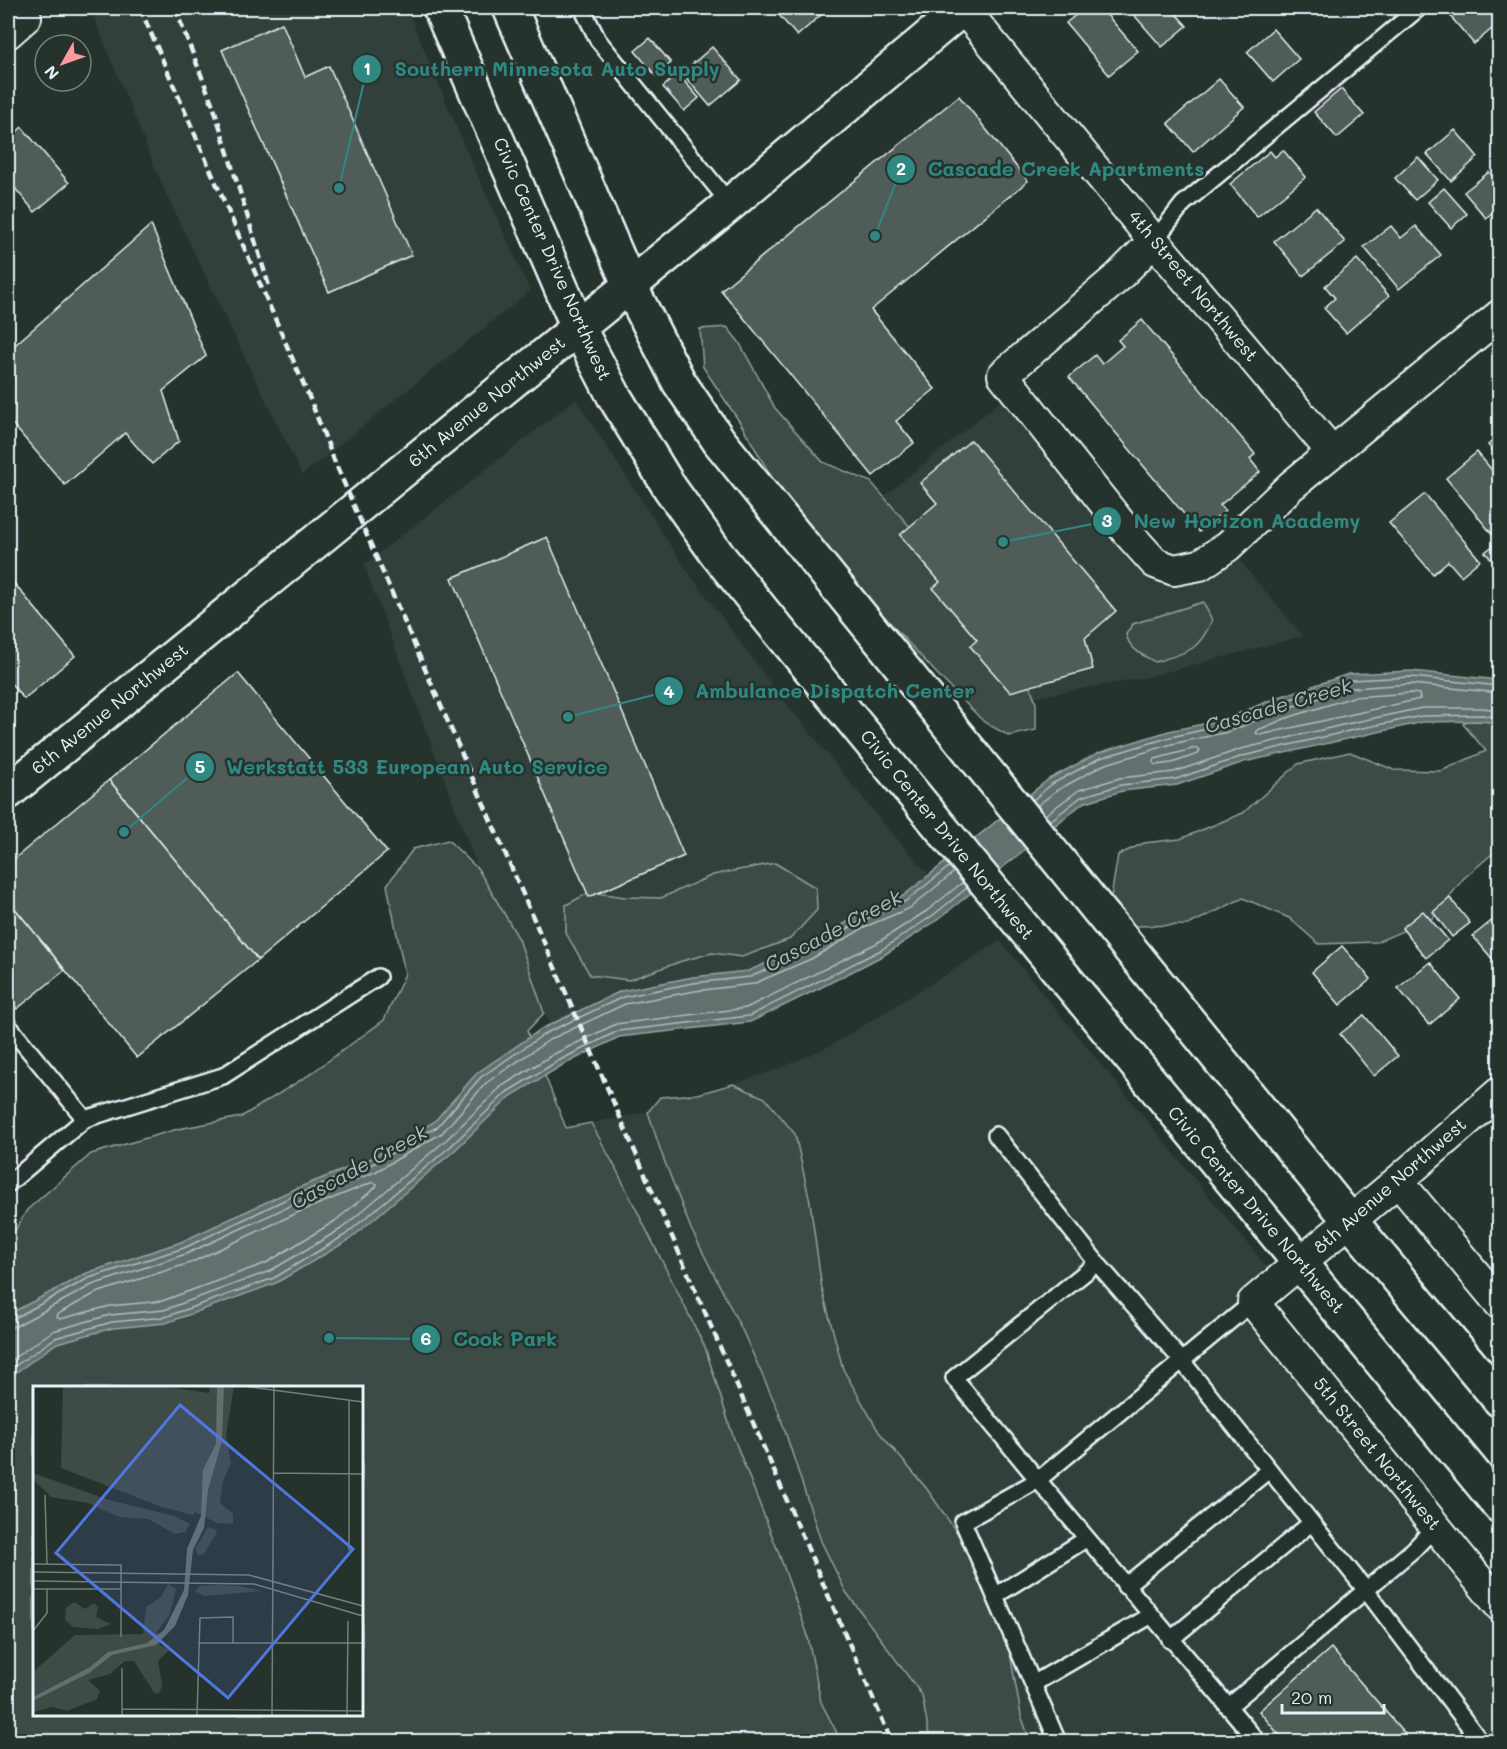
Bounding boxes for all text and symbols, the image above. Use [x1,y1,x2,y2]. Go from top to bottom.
north arrow [33,33,93,93]
callout: Southern Minnesota Auto Supply [352,50,731,88]
text: Southern Minnesota Auto Supply [394,55,720,81]
text: 1 [363,56,371,80]
text: N [39,62,63,84]
street label: Civic Center Drive Northwest [488,133,618,384]
callout: Cascade Creek Apartments [886,150,1216,188]
text: Cascade Creek Apartments [928,155,1204,181]
text: 2 [896,156,906,180]
street label: 4th Street Northwest [1123,205,1264,366]
street label: 6th Avenue Northwest [403,330,570,472]
callout: New Horizon Academy [1092,502,1373,540]
text: New Horizon Academy [1134,507,1361,533]
text: 3 [1102,508,1113,532]
street label: 6th Avenue Northwest [26,637,193,779]
callout: Ambulance Dispatch Center [654,672,987,710]
water label: Cascade Creek [1201,672,1355,738]
text: Ambulance Dispatch Center [695,677,975,703]
text: 4 [663,679,675,703]
street label: Civic Center Drive Northwest [855,724,1040,944]
callout: Werkstatt 533 European Auto Service [185,748,620,786]
text: Werkstatt 533 European Auto Service [226,753,608,779]
text: 5 [195,754,205,778]
water label: Cascade Creek [759,883,906,977]
street label: Civic Center Drive Northwest [1163,1101,1351,1318]
street label: 8th Avenue Northwest [1308,1112,1471,1258]
water label: Cascade Creek [286,1118,432,1214]
callout: Cook Park [411,1320,569,1358]
text: Cook Park [453,1325,557,1351]
text: 6 [421,1326,432,1350]
street label: 5th Street Northwest [1309,1372,1447,1535]
inset map [33,1386,363,1716]
scale bar [1282,1677,1384,1715]
text: 20 m [1291,1685,1332,1709]

